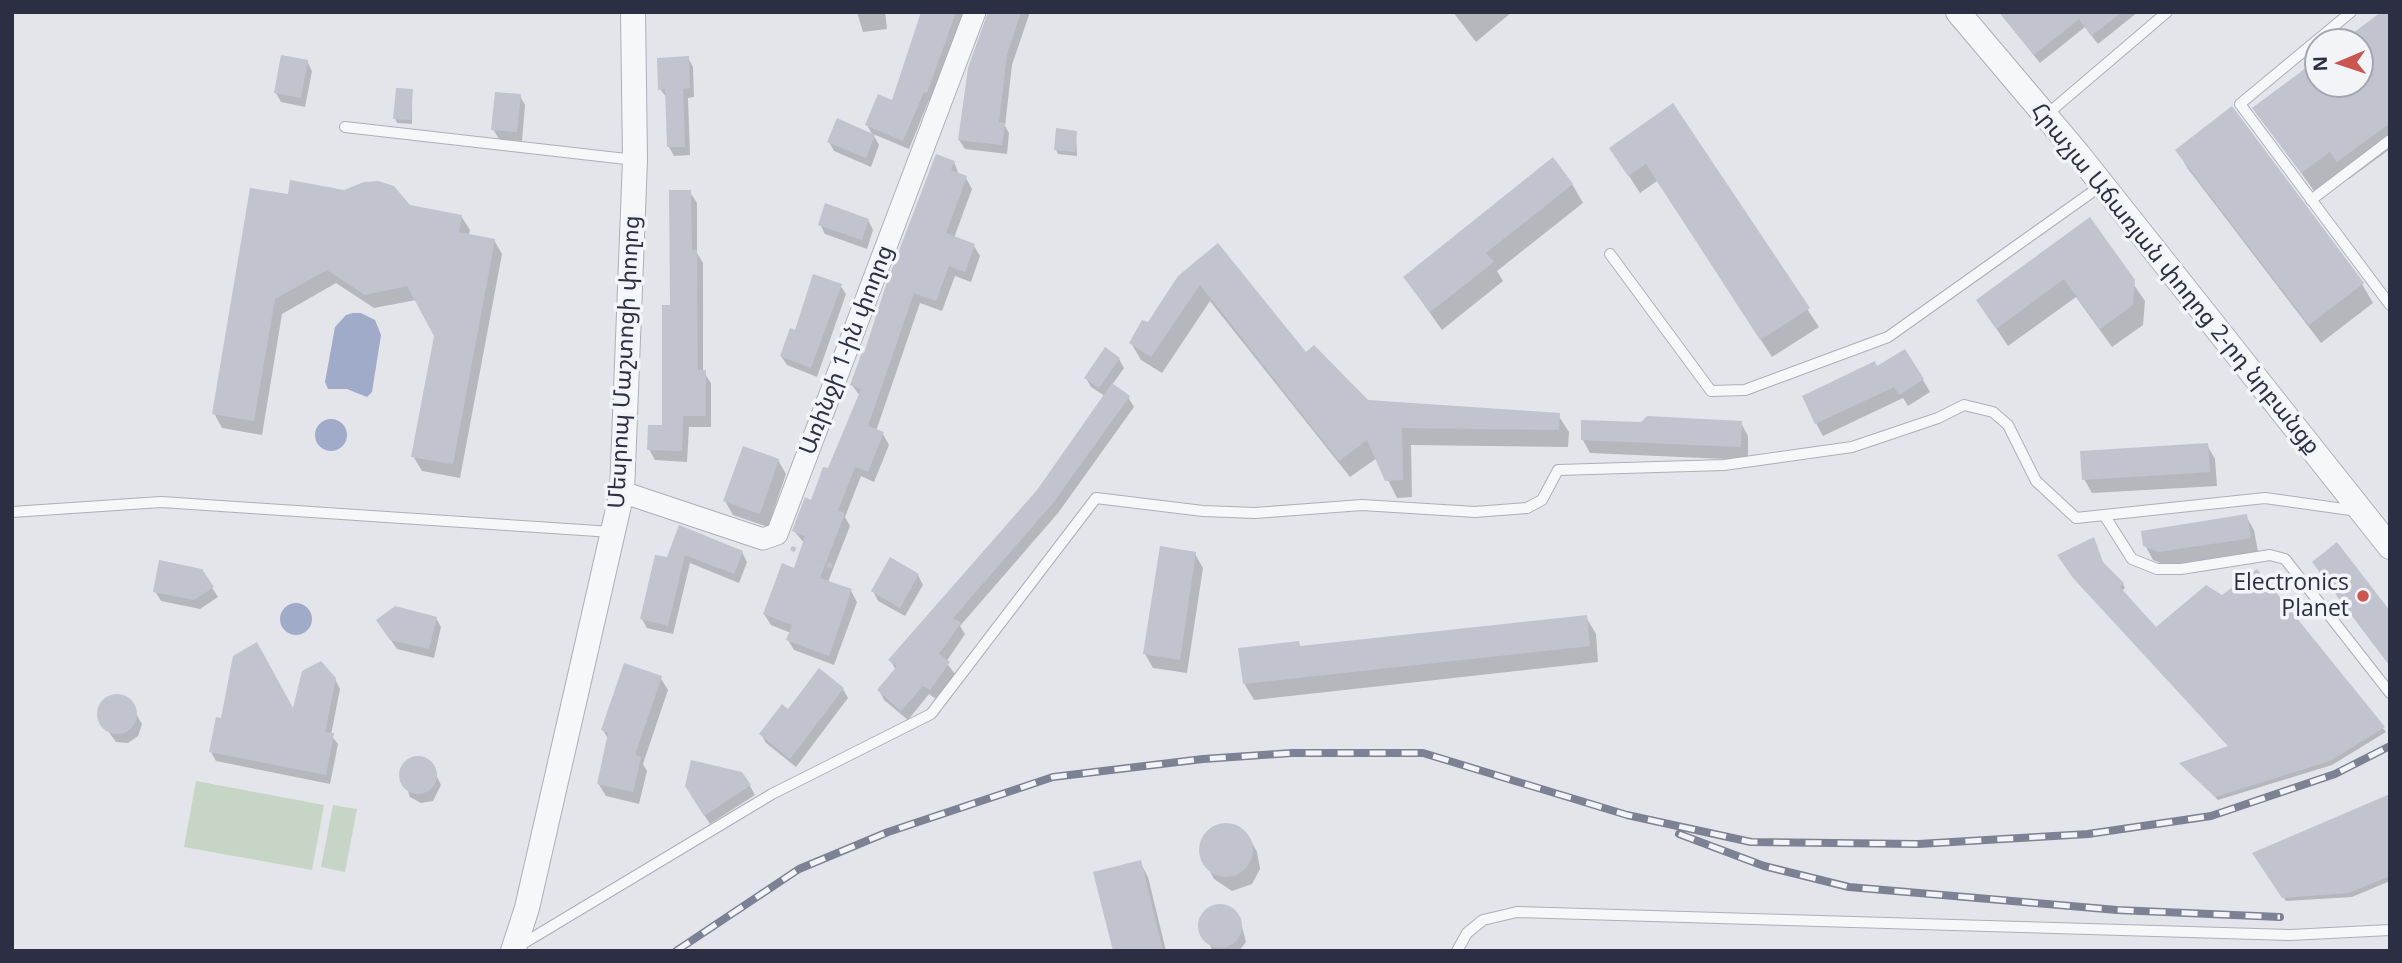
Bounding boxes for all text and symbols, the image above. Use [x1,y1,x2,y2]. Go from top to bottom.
north arrow [2304,28,2374,98]
text: N [2307,55,2333,72]
street label: Հրաչյա Աճառյան փողոց 2-րդ նրբանցք [2025,98,2325,460]
street label: Մեսրոպ Մաշտոցի փողոց [604,215,646,509]
street label: Առինջի 1-ին փողոց [794,241,900,459]
place label: Electronics Planet [2233,569,2349,623]
marker: Electronics Planet [2355,588,2371,604]

